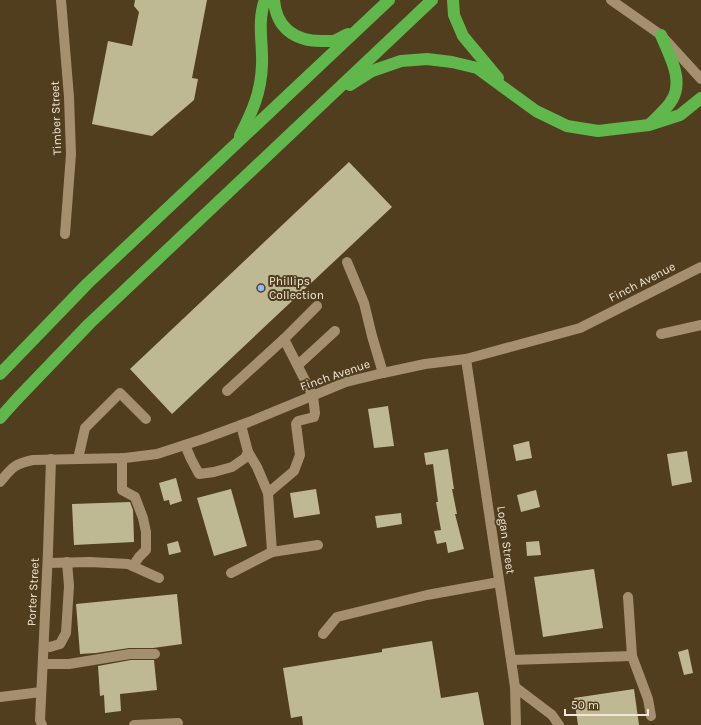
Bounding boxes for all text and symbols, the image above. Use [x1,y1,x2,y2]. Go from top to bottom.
street label: Timber Street [48,80,64,155]
street label: Finch Avenue [606,259,678,305]
place label: Phillips Collection [269,274,324,302]
marker: Phillips Collection [256,283,266,293]
street label: Finch Avenue [298,357,372,393]
street label: Logan Street [494,505,518,575]
street label: Porter Street [24,557,42,626]
scale bar [565,691,648,717]
text: 50 m [571,698,599,712]

